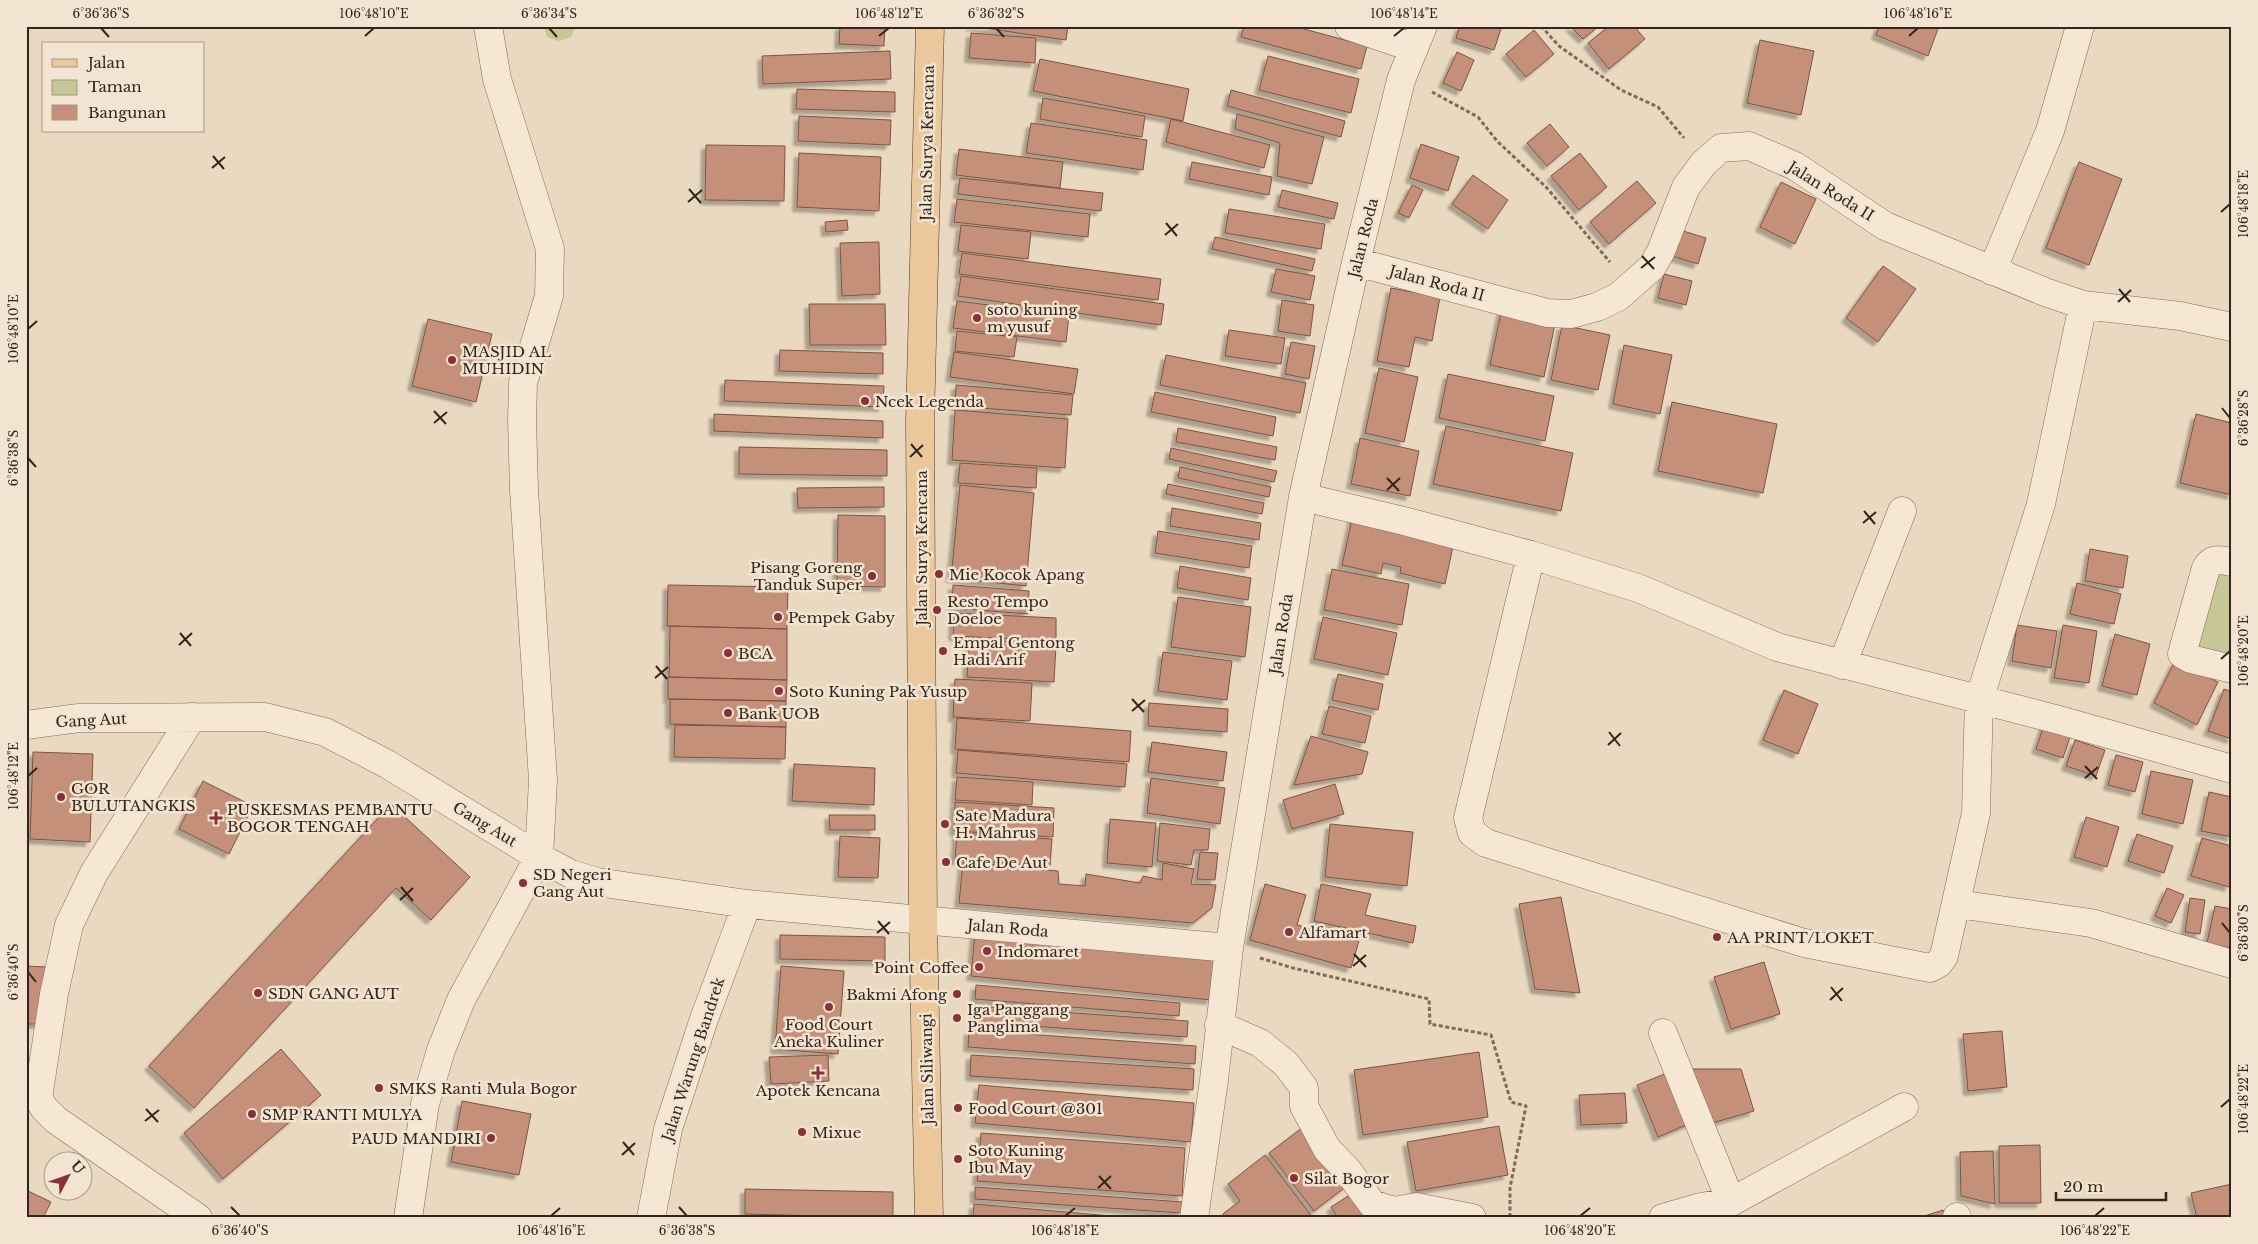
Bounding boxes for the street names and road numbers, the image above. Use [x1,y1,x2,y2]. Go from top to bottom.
street label: Jalan Surya Kencana [916,64,938,223]
street label: Jalan Roda II [1783,156,1878,225]
street label: Jalan Roda [1343,196,1382,282]
street label: Jalan Roda II [1385,261,1487,305]
street label: Jalan Surya Kencana [912,470,931,628]
street label: Jalan Roda [1265,592,1297,678]
street label: Gang Aut [55,709,127,731]
street label: Gang Aut [450,797,521,851]
street label: Jalan Roda [965,915,1050,941]
street label: Jalan Warung Bandrek [657,974,729,1145]
street label: Jalan Siliwangi [917,1013,938,1127]

